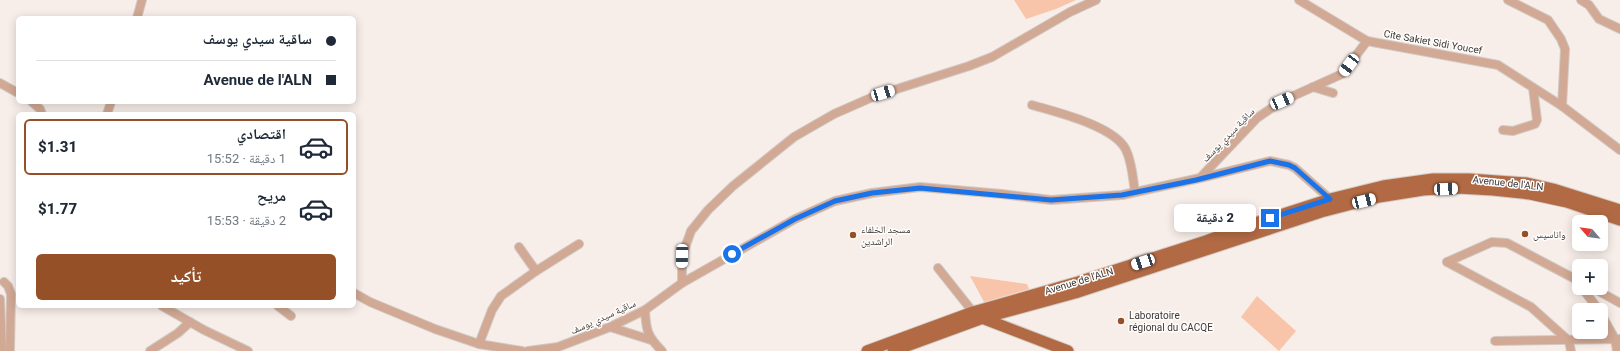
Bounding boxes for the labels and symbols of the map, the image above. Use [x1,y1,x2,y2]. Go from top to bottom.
street label: Cite Sakiet Sidi Youcef [1383,28,1484,56]
car [1337,52,1361,78]
car [870,84,896,102]
car [1269,91,1295,111]
street label: ساقية سيدي يوسف [1200,106,1259,166]
street label: Avenue de l'ALN [1472,174,1544,192]
car [1434,182,1458,196]
car [1351,192,1377,210]
callout: 2 دقيقة [1174,204,1256,232]
route end [1261,209,1279,227]
north arrow [1572,215,1608,251]
place label: مسجد الخلفاء الراشدين [861,224,911,248]
marker: واناسيس [1520,229,1530,239]
place label: واناسيس [1533,229,1566,241]
marker: مسجد الخلفاء الراشدين [848,230,858,240]
car [676,244,688,268]
route start [723,245,741,263]
car [1130,253,1156,271]
street label: Avenue de l'ALN [1043,265,1115,297]
street label: ساقية سيدي يوسف [569,297,639,339]
place label: Laboratoire régional du CACQE [1129,310,1213,333]
marker: Laboratoire régional du CACQE [1116,316,1126,326]

